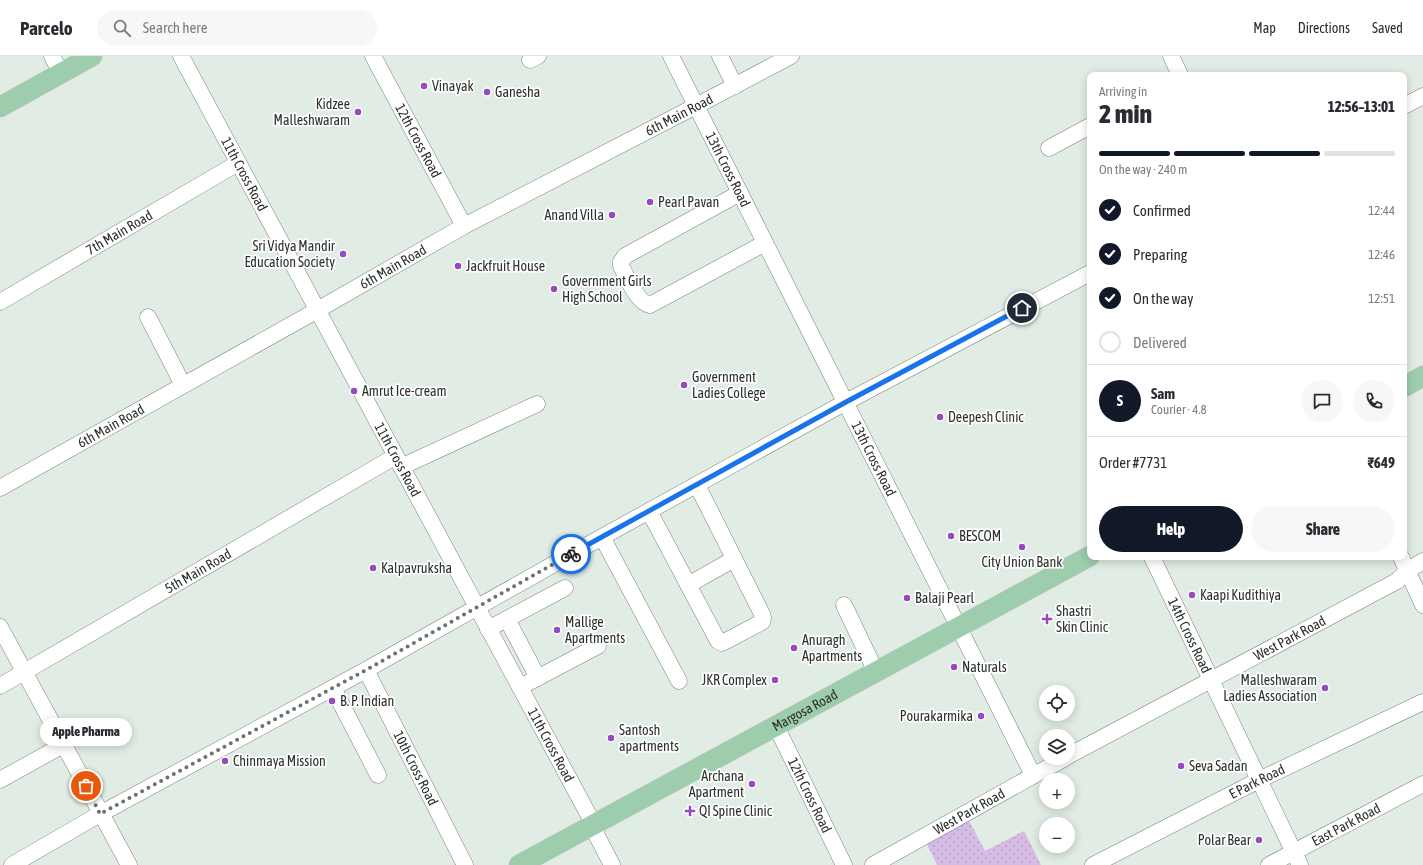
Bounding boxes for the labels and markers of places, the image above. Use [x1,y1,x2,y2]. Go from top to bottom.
place label: Vinayak [432,78,474,94]
marker: Vinayak [419,81,429,91]
place label: Ganesha [495,84,540,100]
marker: Ganesha [482,87,492,97]
place label: Kidzee Malleshwaram [274,96,350,128]
marker: Kidzee Malleshwaram [353,107,363,117]
place label: Pearl Pavan [658,194,719,210]
marker: Pearl Pavan [645,197,655,207]
place label: Anand Villa [544,207,604,223]
marker: Anand Villa [607,210,617,220]
place label: Sri Vidya Mandir Education Society [244,238,336,270]
marker: Sri Vidya Mandir Education Society [338,249,348,259]
place label: Jackfruit House [466,258,545,274]
marker: Jackfruit House [453,261,463,271]
place label: Government Girls High School [562,273,651,305]
marker: Government Girls High School [549,284,559,294]
pin [1005,291,1039,325]
place label: Government Ladies College [692,369,766,401]
marker: Government Ladies College [679,380,689,390]
place label: Amrut Ice-cream [362,383,447,399]
marker: Amrut Ice-cream [349,386,359,396]
place label: Deepesh Clinic [948,409,1024,425]
marker: Deepesh Clinic [935,412,945,422]
place label: BESCOM [959,528,1001,544]
marker: BESCOM [946,531,956,541]
marker: City Union Bank [1017,542,1027,552]
place label: City Union Bank [982,554,1062,570]
place label: Kalpavruksha [381,560,452,576]
marker: Kalpavruksha [368,563,378,573]
place label: Kaapi Kudithiya [1200,587,1281,603]
place label: Balaji Pearl [915,590,974,606]
marker: Kaapi Kudithiya [1187,590,1197,600]
marker: Balaji Pearl [902,593,912,603]
place label: Shastri Skin Clinic [1056,603,1109,635]
marker: Shastri Skin Clinic [1041,613,1053,625]
place label: Mallige Apartments [565,614,625,646]
marker: Mallige Apartments [552,625,562,635]
place label: Anuragh Apartments [802,632,862,664]
marker: Anuragh Apartments [789,643,799,653]
place label: Naturals [962,659,1007,675]
marker: Naturals [949,662,959,672]
place label: JKR Complex [702,672,767,688]
place label: Malleshwaram Ladies Association [1223,672,1317,704]
marker: JKR Complex [770,675,780,685]
marker: Malleshwaram Ladies Association [1320,683,1330,693]
place label: B. P. Indian [340,693,394,709]
marker: B. P. Indian [327,696,337,706]
place label: Pourakarmika [900,708,973,724]
marker: Pourakarmika [976,711,986,721]
callout: Apple Pharma [40,718,132,746]
place label: Santosh apartments [619,722,679,754]
marker: Santosh apartments [606,733,616,743]
place label: Chinmaya Mission [233,753,326,769]
marker: Chinmaya Mission [220,756,230,766]
place label: Seva Sadan [1189,758,1247,774]
marker: Seva Sadan [1176,761,1186,771]
place label: Archana Apartment [689,768,744,800]
pin [69,769,103,803]
marker: Archana Apartment [747,779,757,789]
place label: QI Spine Clinic [699,803,773,819]
marker: QI Spine Clinic [684,805,696,817]
place label: Polar Bear [1198,832,1252,848]
marker: Polar Bear [1254,835,1264,845]

